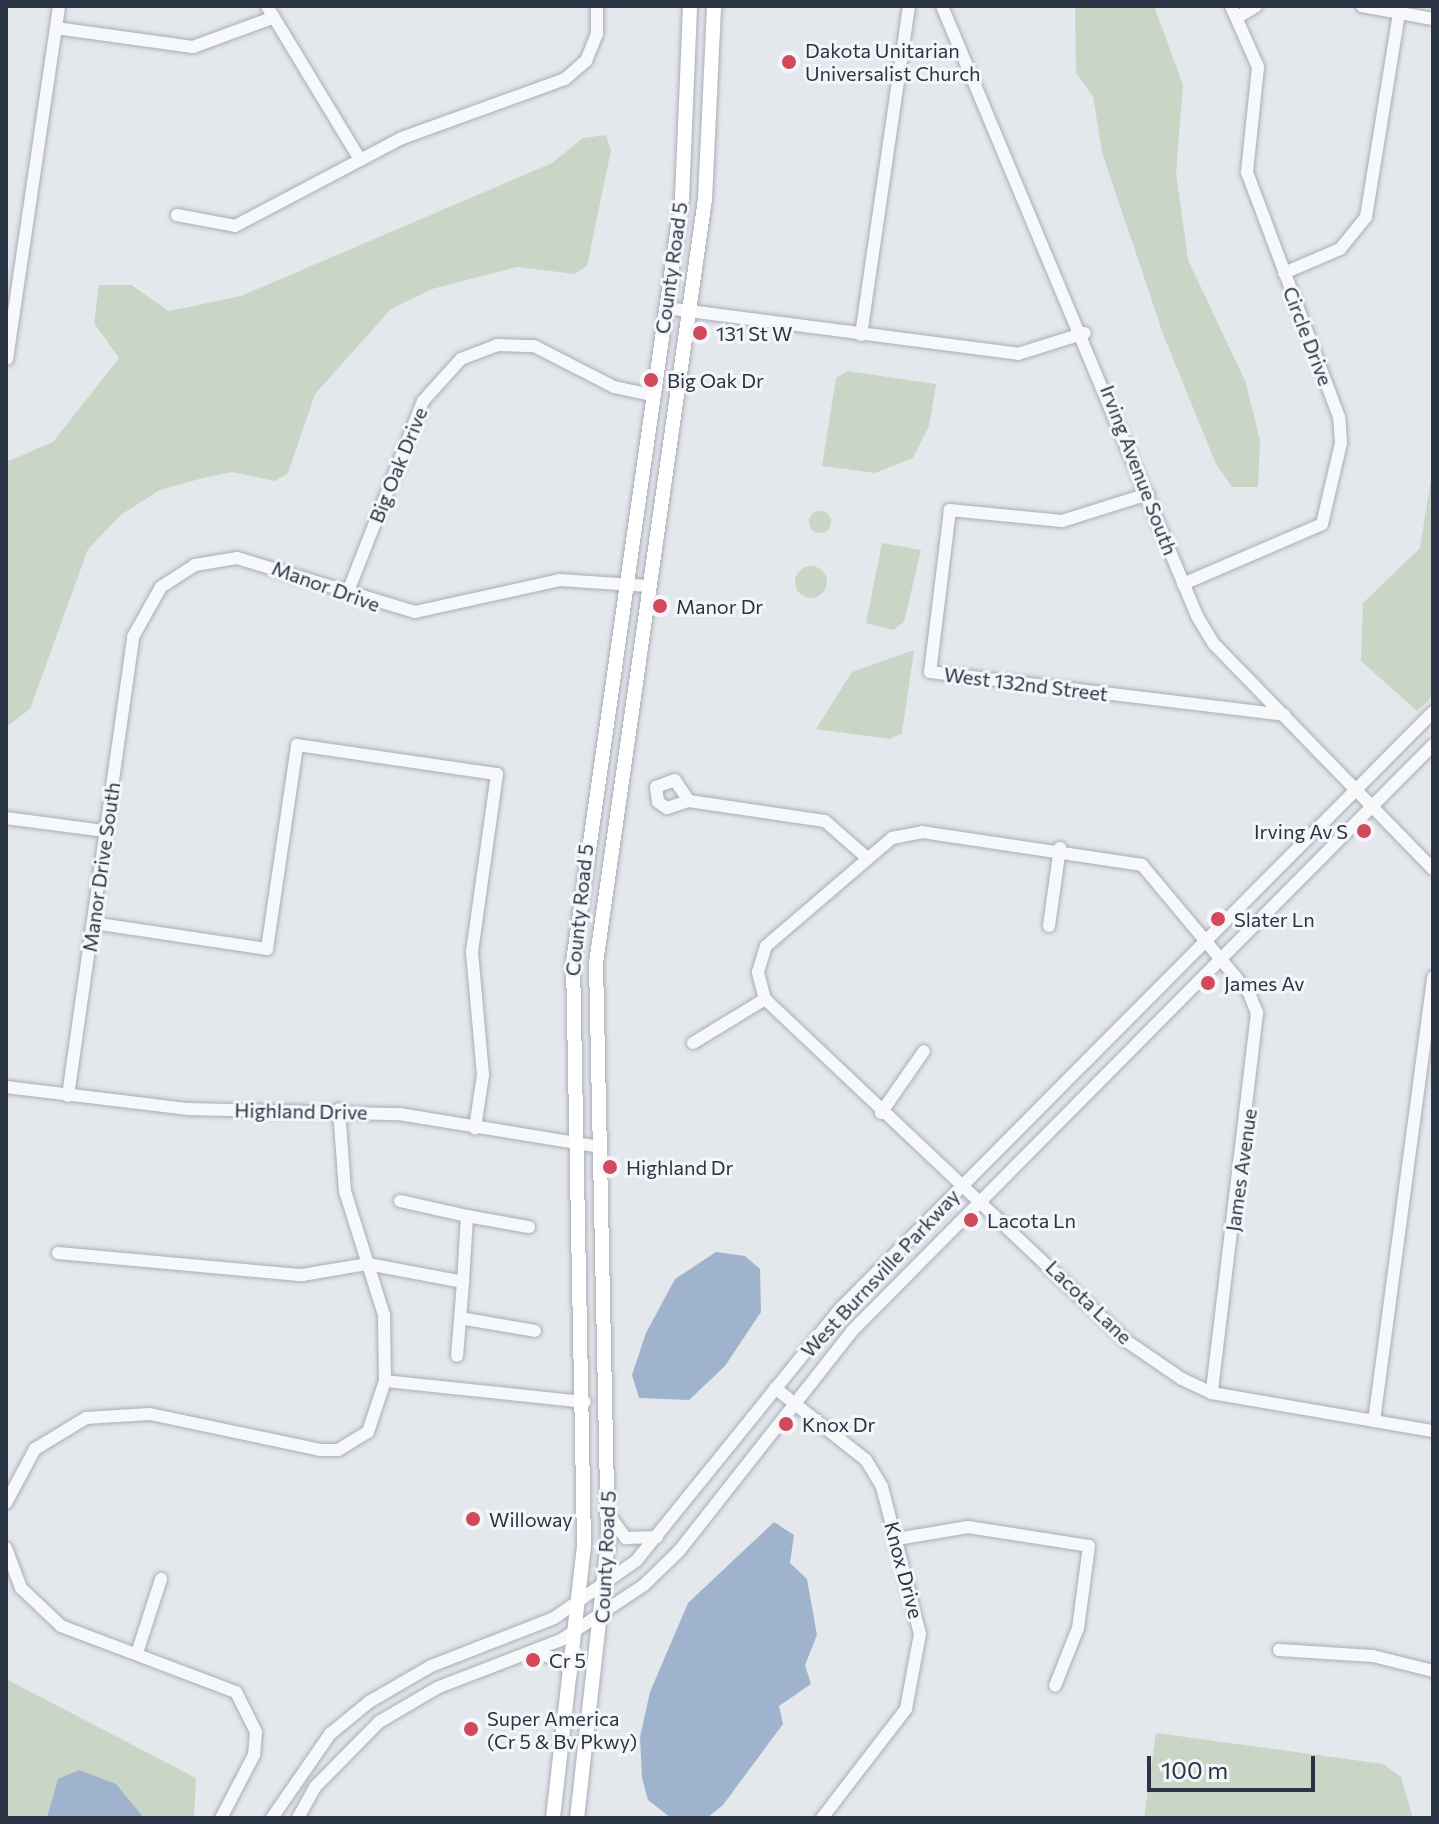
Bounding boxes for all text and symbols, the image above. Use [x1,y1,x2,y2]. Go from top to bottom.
place label: Dakota Unitarian Universalist Church [805,38,980,85]
marker: Dakota Unitarian Universalist Church [780,53,798,71]
street label: County Road 5 [650,201,692,335]
street label: Circle Drive [1278,283,1338,389]
place label: 131 St W [716,321,792,345]
marker: 131 St W [691,324,709,342]
place label: Big Oak Dr [667,368,764,392]
marker: Big Oak Dr [642,371,660,389]
street label: Irving Avenue South [1096,382,1182,558]
street label: Big Oak Drive [364,404,432,526]
street label: Manor Drive [269,555,383,617]
place label: Manor Dr [676,594,763,618]
marker: Manor Dr [651,597,669,615]
street label: West 132nd Street [943,662,1109,706]
street label: Manor Drive South [77,781,125,953]
place label: Irving Av S [1254,819,1348,843]
marker: Irving Av S [1355,822,1373,840]
street label: County Road 5 [560,843,598,977]
place label: Slater Ln [1234,907,1315,931]
marker: Slater Ln [1209,910,1227,928]
place label: James Av [1224,971,1305,995]
marker: James Av [1199,974,1217,992]
street label: Highland Drive [234,1098,368,1124]
street label: James Avenue [1220,1107,1262,1233]
place label: Highland Dr [626,1155,734,1179]
marker: Highland Dr [601,1158,619,1176]
street label: West Burnsville Parkway [796,1184,964,1362]
place label: Lacota Ln [987,1208,1076,1232]
marker: Lacota Ln [962,1211,980,1229]
street label: Lacota Lane [1041,1255,1137,1349]
place label: Knox Dr [802,1412,876,1436]
marker: Knox Dr [777,1415,795,1433]
street label: County Road 5 [590,1490,620,1624]
place label: Willoway [489,1507,573,1531]
marker: Willoway [464,1510,482,1528]
street label: Knox Drive [880,1519,928,1621]
place label: Cr 5 [549,1648,586,1672]
marker: Cr 5 [524,1651,542,1669]
place label: Super America (Cr 5 & Bv Pkwy) [487,1706,637,1753]
marker: Super America (Cr 5 & Bv Pkwy) [462,1720,480,1738]
scale bar [1151,1740,1319,1790]
text: 100 m [1161,1755,1228,1784]

